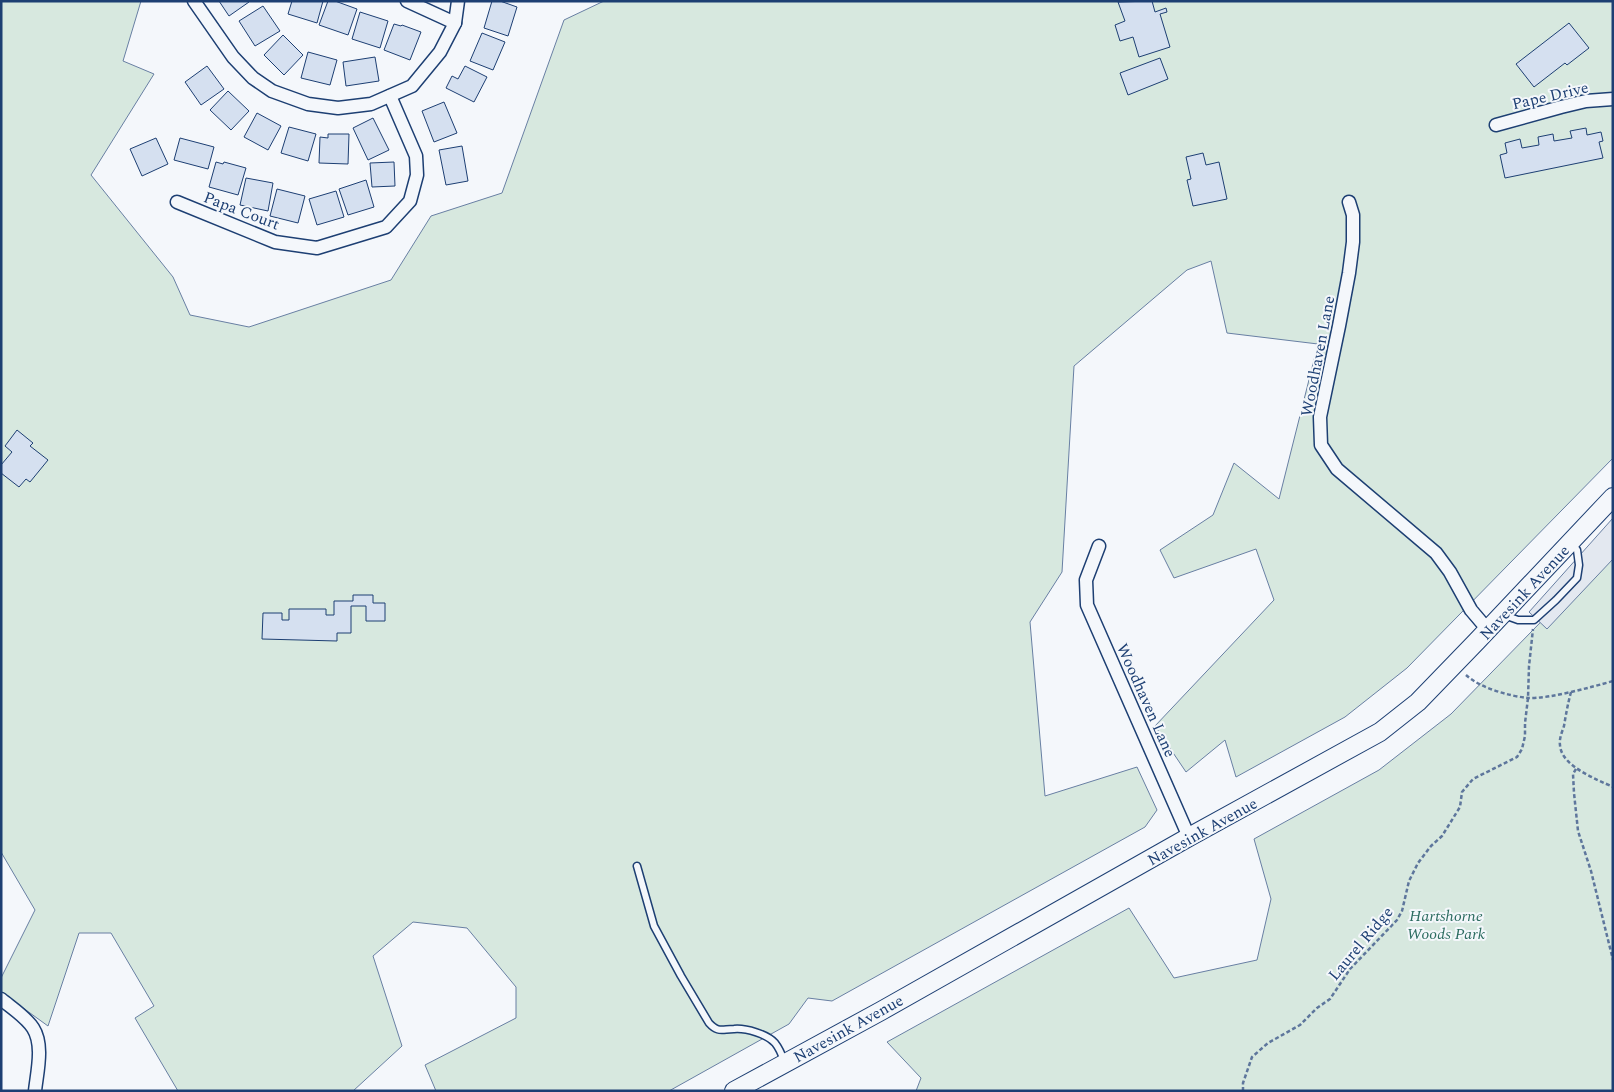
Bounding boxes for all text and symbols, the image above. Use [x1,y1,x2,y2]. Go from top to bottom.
street label: Pape Drive [1510,76,1591,116]
street label: Papa Court [200,185,284,237]
street label: Woodhaven Lane [1295,294,1341,419]
street label: Navesink Avenue [1474,540,1575,646]
street label: Woodhaven Lane [1110,640,1182,761]
street label: Navesink Avenue [1143,792,1262,872]
street label: Laurel Ridge [1322,901,1399,986]
park label: Hartshorne Woods Park [1407,904,1486,946]
street label: Navesink Avenue [789,989,908,1069]

